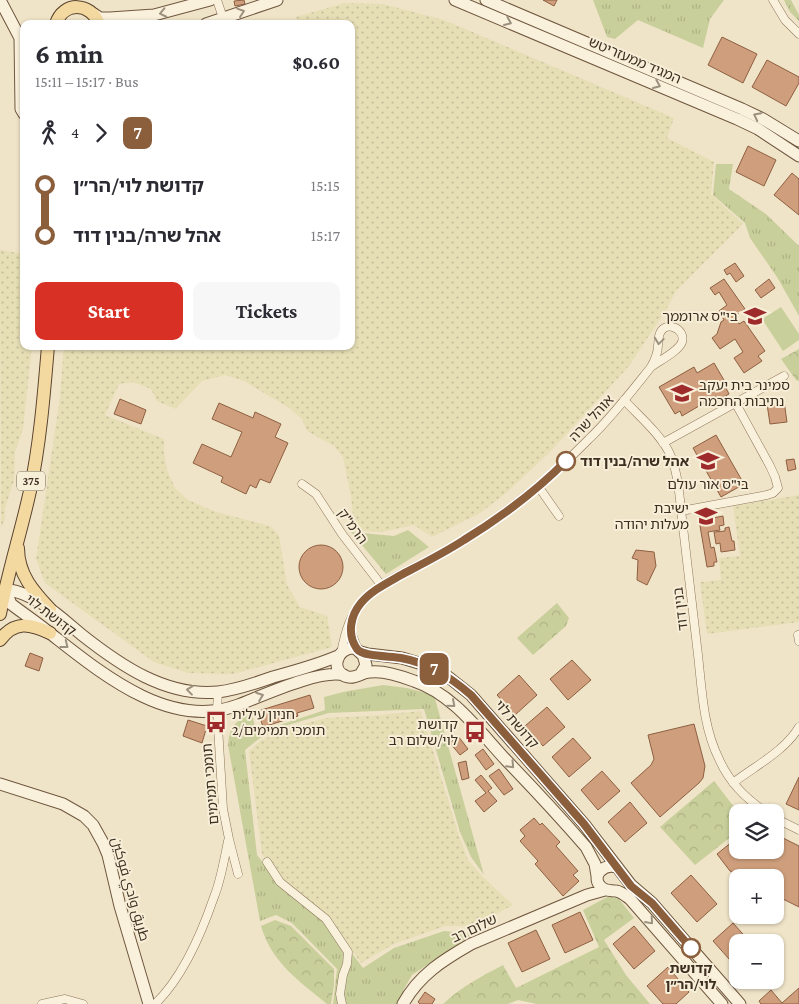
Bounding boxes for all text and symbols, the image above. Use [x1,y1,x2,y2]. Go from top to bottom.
one-way arrow [159,7,168,18]
one-way arrow [237,8,245,18]
one-way arrow [503,16,512,27]
street label: המגיד ממעזריטש [586,33,684,87]
text: 6 min [35,38,104,69]
text: $0.60 [292,52,340,73]
text: 15:11 – 15:17 · Bus [35,73,139,90]
one-way arrow [653,80,661,90]
one-way arrow [754,112,763,122]
icon: walk [35,119,63,147]
icon: forward [87,119,115,147]
text: 7 [133,123,142,143]
text: 4 [71,124,79,141]
text: קדושת לוי/הר״ן [73,175,204,196]
text: 15:15 [311,177,340,194]
text: אהל שרה/בנין דוד [73,225,221,246]
text: 15:17 [311,227,340,244]
button: Start [35,282,183,340]
button: Tickets [193,282,340,340]
school or university icon: בי"ס ארוממך [742,303,768,329]
place label: בי"ס ארוממך [662,308,738,324]
one-way arrow [654,337,665,345]
place label: סמינר בית יעקב נתיבות החכמה [699,377,790,409]
school or university icon: סמינר בית יעקב נתיבות החכמה [669,380,695,406]
street label: אוהל שרה [565,391,617,445]
school or university icon: בי"ס אור עולם [695,448,721,474]
marker: אהל שרה/בנין דוד [556,451,576,471]
place label: אהל שרה/בנין דוד [580,453,690,469]
road number: 375 [17,472,45,491]
place label: בי"ס אור עולם [667,476,749,492]
place label: ישיבת מעלות יהודה [615,500,689,532]
school or university icon: ישיבת מעלות יהודה [693,503,719,529]
street label: הרמ"ק [335,505,371,547]
street label: בנין דוד [669,586,691,632]
street label: קדושת לוי [23,591,79,639]
one-way arrow [59,639,69,648]
line badge: 7 [418,653,450,685]
text: 7 [430,659,438,679]
one-way arrow [186,685,194,696]
one-way arrow [255,692,264,702]
street label: קדושת לוי [492,697,542,752]
one-way arrow [447,698,456,707]
place label: חניון עילית 2/תומכי תמימים [232,706,325,738]
bus stop icon: חניון עילית 2/תומכי תמימים [203,709,229,735]
place label: קדושת לוי/שלום רב [389,716,458,748]
bus stop icon: קדושת לוי/שלום רב [462,719,488,745]
street label: תומכי תמימים [198,743,222,825]
one-way arrow [505,760,514,769]
map controls [729,804,784,989]
button: layers [729,804,784,859]
street label: طريق وادي فوکين [105,835,153,944]
button: + [729,869,784,924]
street label: שלום רב [449,910,499,946]
one-way arrow [644,916,653,925]
button: − [729,934,784,989]
marker: קדושת לוי/הר״ן [681,938,701,958]
place label: קדושת לוי/הר״ן [666,960,717,992]

